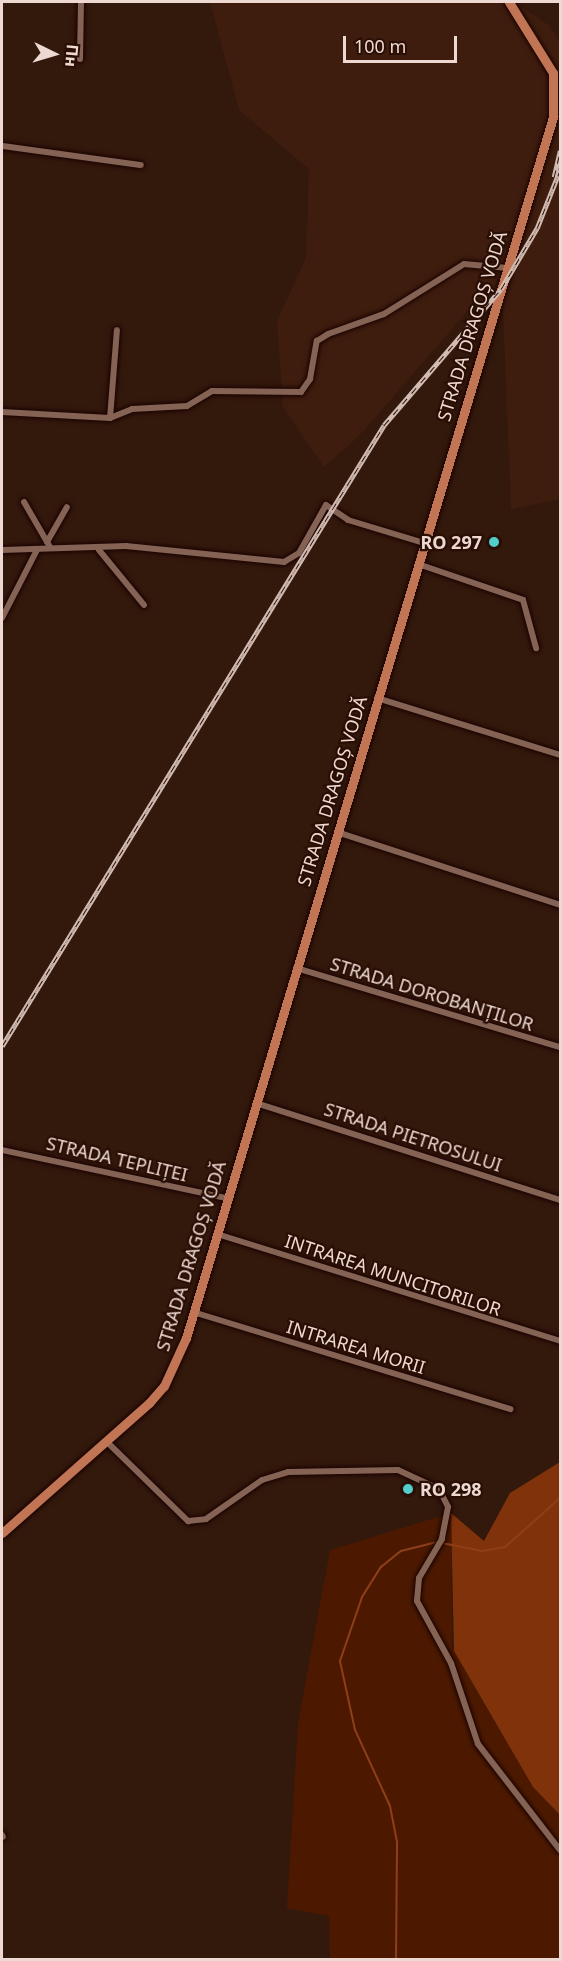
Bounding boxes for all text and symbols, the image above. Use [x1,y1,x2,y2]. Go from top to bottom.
north arrow [24,24,84,84]
scale bar [346,24,460,62]
text: 100 m [354,34,406,58]
text: Пн [60,43,84,68]
street label: STRADA DRAGOȘ VODĂ [433,228,511,424]
place label: RO 297 [420,531,482,553]
marker: RO 297 [487,535,501,549]
street label: STRADA DRAGOȘ VODĂ [293,693,371,889]
street label: STRADA DOROBANȚILOR [328,953,536,1035]
street label: STRADA PIETROSULUI [322,1098,504,1176]
street label: STRADA TEPLIȚEI [44,1132,190,1186]
street label: STRADA DRAGOȘ VODĂ [152,1158,230,1354]
street label: INTRAREA MUNCITORILOR [282,1230,504,1320]
street label: INTRAREA MORII [284,1316,428,1378]
place label: RO 298 [420,1478,482,1500]
marker: RO 298 [401,1482,415,1496]

